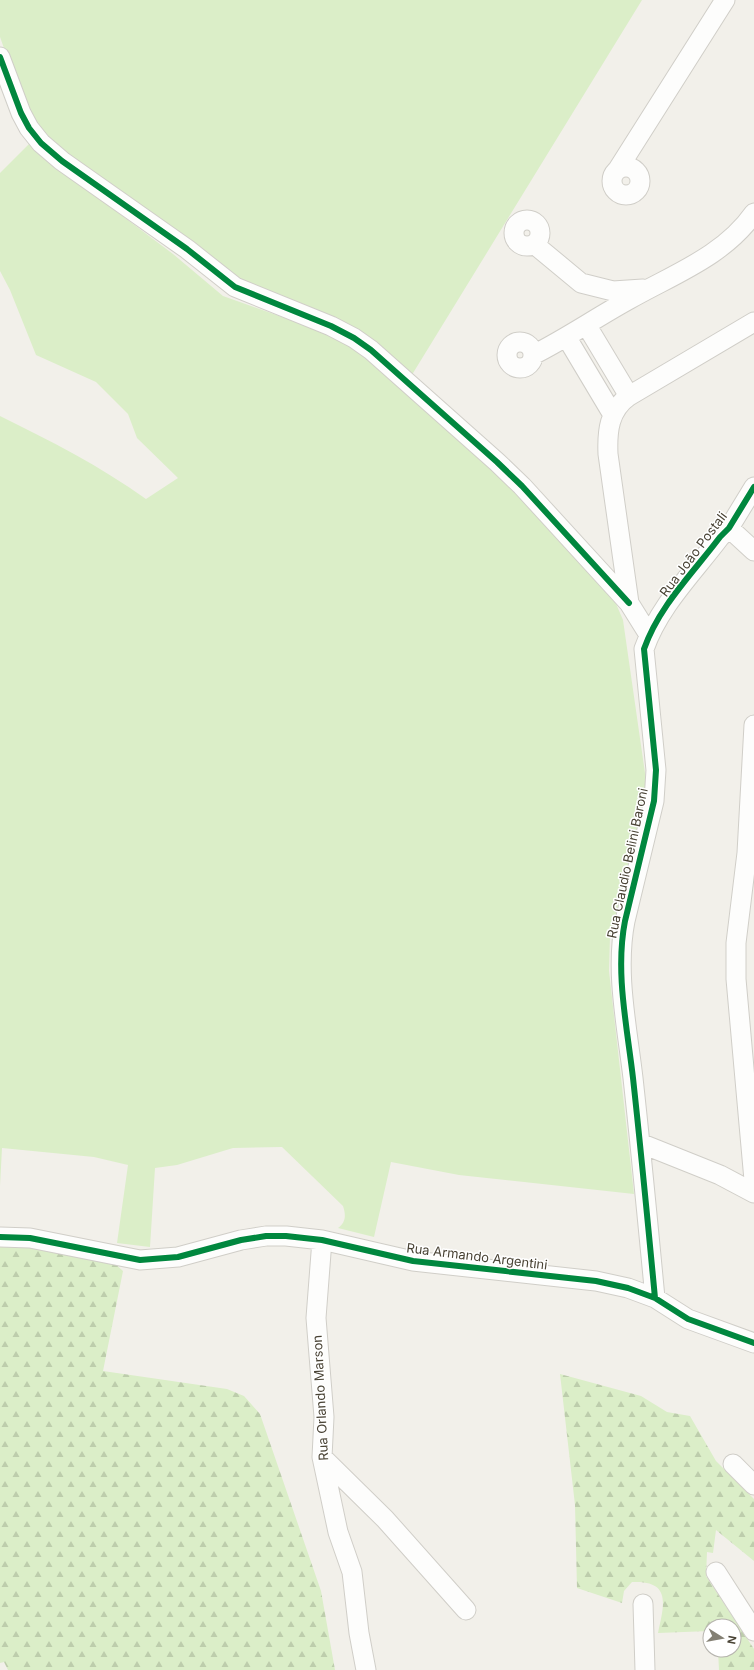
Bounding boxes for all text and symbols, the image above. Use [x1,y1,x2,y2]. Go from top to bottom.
street label: Rua João Postali [656,508,730,600]
street label: Rua Claudio Belini Baroni [603,786,651,940]
street label: Rua Armando Argentini [406,1239,548,1273]
street label: Rua Orlando Marson [309,1335,331,1461]
north arrow [702,1618,742,1658]
text: N [724,1634,739,1645]

